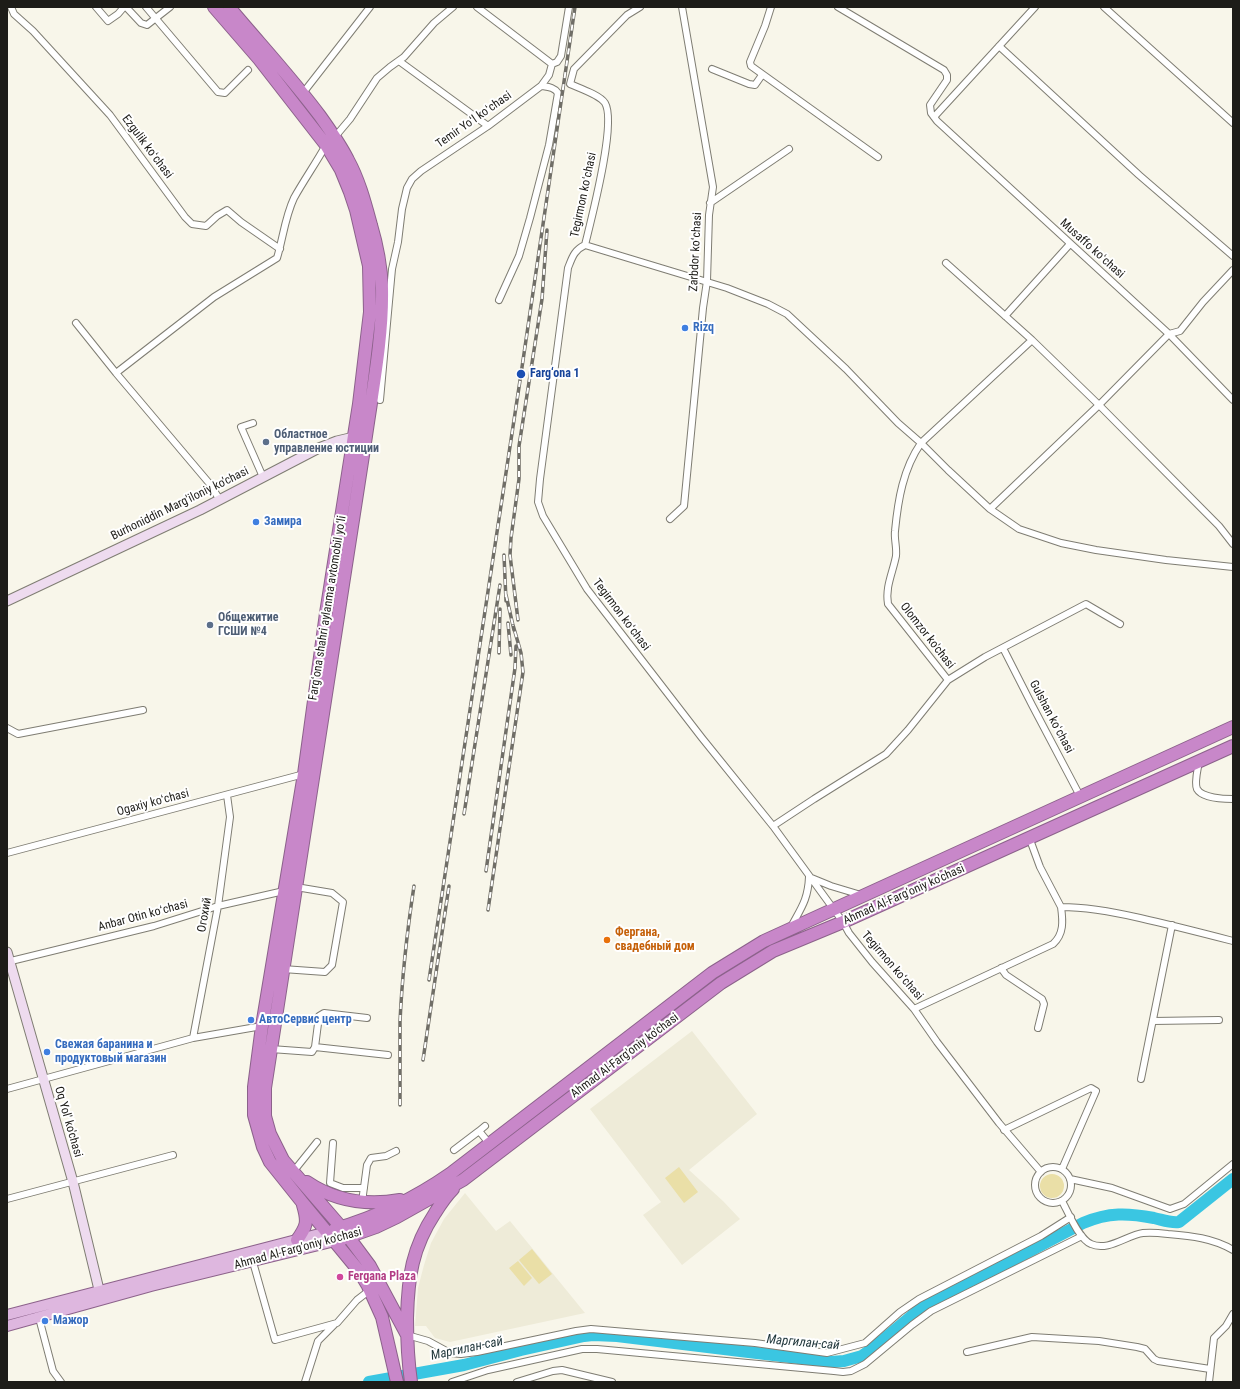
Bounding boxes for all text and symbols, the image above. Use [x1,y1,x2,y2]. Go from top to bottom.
street label: Temir Yoʻl koʻchasi [433,89,515,151]
street label: Ezgulik koʻchasi [118,112,176,182]
street label: Tegirmon koʻchasi [568,151,600,239]
street label: Zarbdor koʻchasi [687,212,705,292]
street label: Musaffo koʻchasi [1057,216,1127,282]
place label: Rizq [693,321,714,335]
marker: Rizq [680,323,690,333]
place label: Farg‘ona 1 [530,367,580,381]
marker: Farg‘ona 1 [515,368,527,380]
place label: Областное управление юстиции [274,428,379,456]
marker: Областное управление юстиции [261,437,271,447]
street label: Burhoniddin Marg'iloniy ko'chasi [109,464,251,544]
place label: Замира [264,515,302,529]
street label: Fargʻona shahri aylanma avtomobil yoʻli [306,515,350,701]
marker: Замира [251,517,261,527]
street label: Tegirmon koʻchasi [589,576,653,654]
street label: Olomzor ko'chasi [897,600,957,672]
place label: Общежитие ГСШИ №4 [218,611,279,639]
marker: Общежитие ГСШИ №4 [205,620,215,630]
street label: Gulshan koʻchasi [1026,678,1076,756]
street label: Ogaxiy koʻchasi [115,786,191,820]
street label: Ahmad Al-Farg'oniy ko'chasi [841,862,967,928]
street label: Anbar Otin koʻchasi [97,897,189,935]
street label: Огохий [195,897,215,933]
place label: Фергана, свадебный дом [615,926,695,954]
street label: Tegirmon koʻchasi [858,929,926,1003]
marker: Фергана, свадебный дом [602,935,612,945]
street label: Ahmad Al-Farg'oniy ko'chasi [568,1011,682,1101]
place label: АвтоСервис центр [259,1013,352,1027]
marker: АвтоСервис центр [246,1015,256,1025]
place label: Свежая баранина и продуктовый магазин [55,1038,167,1066]
marker: Свежая баранина и продуктовый магазин [42,1047,52,1057]
street label: Oq Yol' ko'chasi [51,1085,85,1159]
street label: Ahmad Al-Farg'oniy ko'chasi [233,1225,363,1273]
place label: Fergana Plaza [348,1270,416,1284]
marker: Fergana Plaza [335,1272,345,1282]
place label: Мажор [53,1314,88,1328]
marker: Мажор [40,1316,50,1326]
water label: Маргилан-сай [766,1332,840,1354]
water label: Маргилан-сай [430,1334,504,1364]

